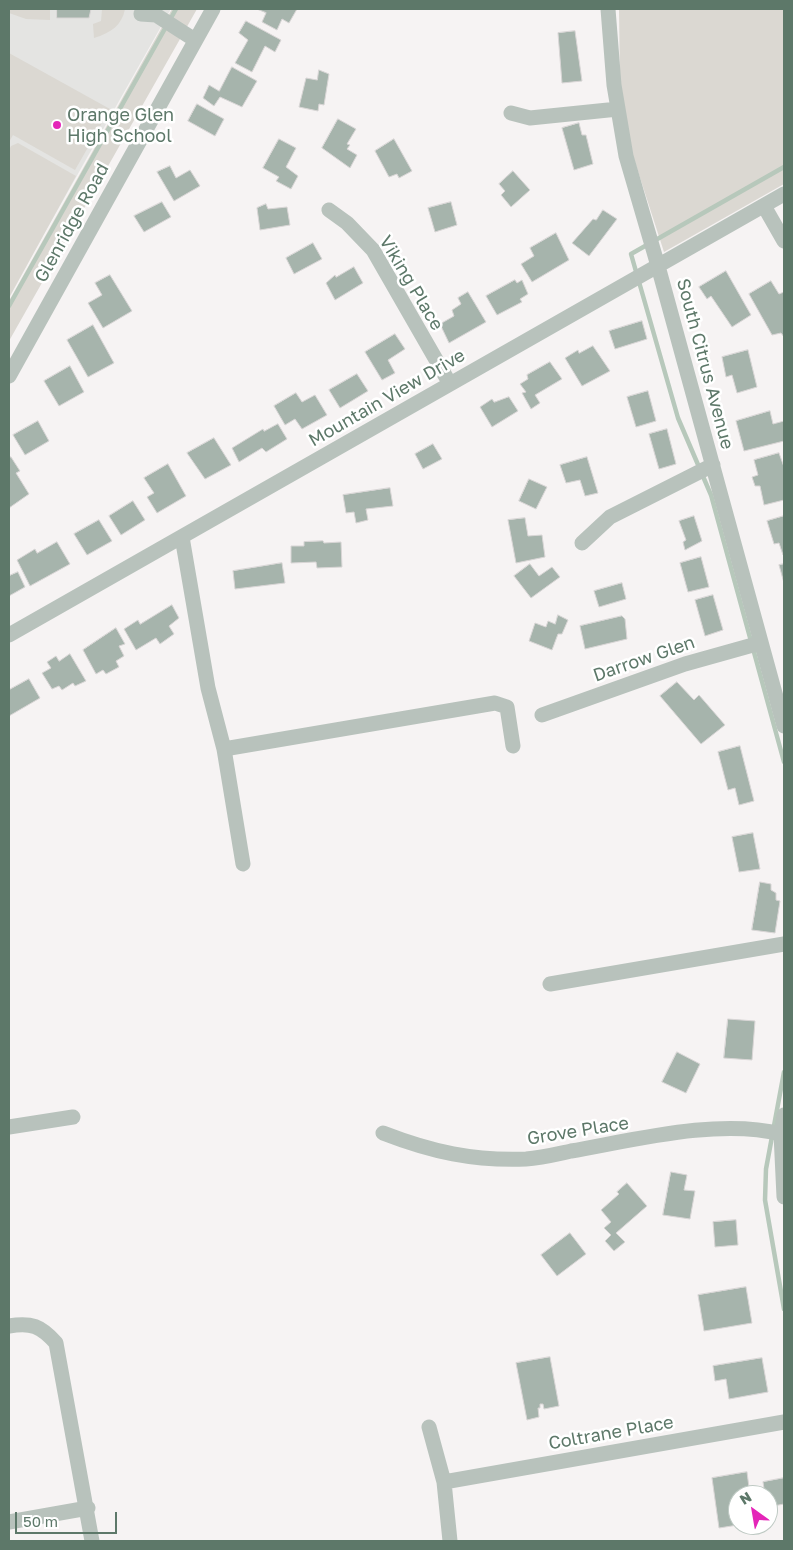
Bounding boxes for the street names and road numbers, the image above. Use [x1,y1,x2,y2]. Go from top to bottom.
street label: Glenridge Road [30,160,114,286]
street label: Viking Place [374,232,448,334]
street label: South Citrus Avenue [672,276,738,452]
street label: Mountain View Drive [305,344,469,452]
street label: Darrow Glen [590,632,698,686]
street label: Grove Place [526,1112,630,1150]
street label: Coltrane Place [547,1411,675,1455]

